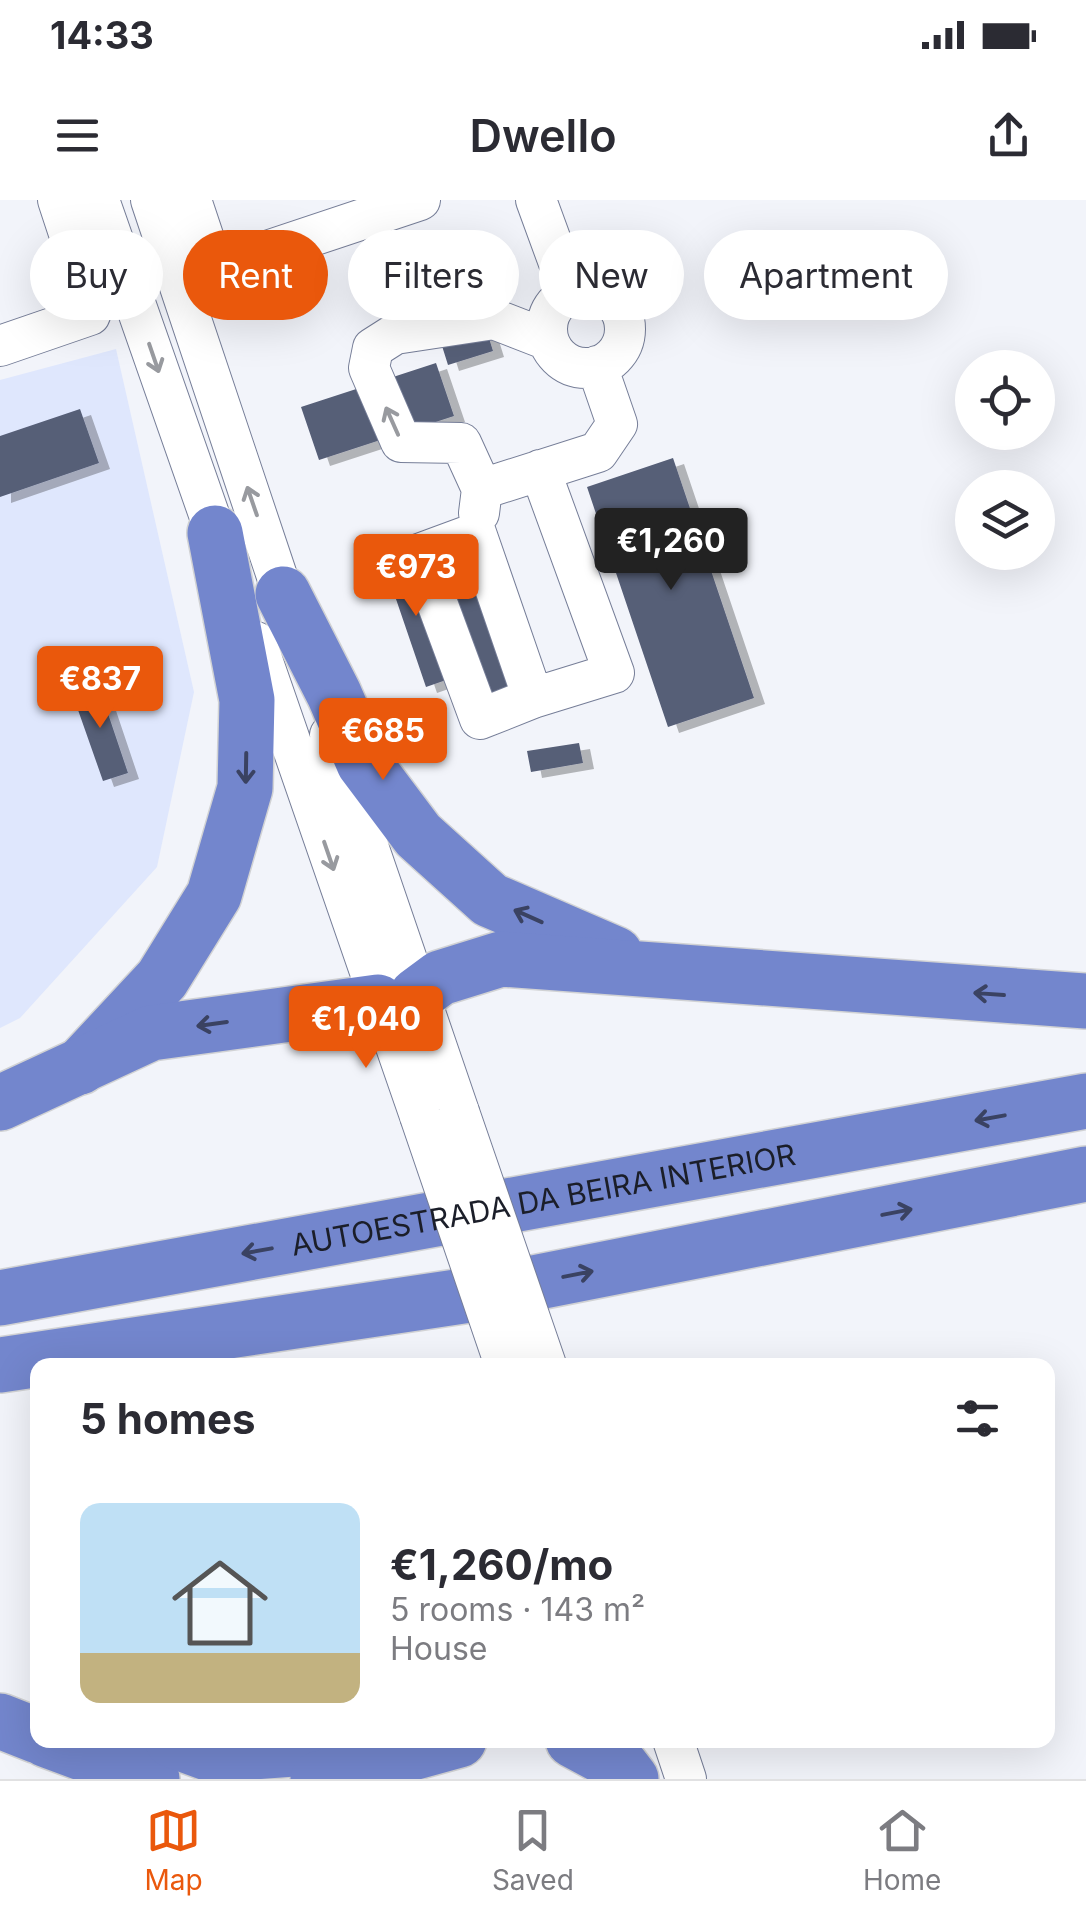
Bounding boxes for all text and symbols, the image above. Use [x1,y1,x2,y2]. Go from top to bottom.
text: 14:33 [50,12,154,58]
icon: menu [50,108,105,163]
text: Dwello [469,108,617,163]
icon: share [981,108,1036,163]
chip: Buy [30,230,163,320]
chip: Rent [183,230,328,320]
chip: Filters [348,230,519,320]
chip: New [539,230,684,320]
chip: Apartment [704,230,948,320]
one-way arrow [146,342,164,373]
map controls [955,350,1055,570]
button: locate [955,350,1055,450]
one-way arrow [382,406,400,437]
button: layers [955,470,1055,570]
one-way arrow [242,486,260,518]
pin: €1,260 [590,508,752,593]
text: €1,260 [617,521,725,560]
pin: €973 [357,534,475,619]
text: €973 [376,547,456,586]
pin: €837 [41,646,159,731]
text: €837 [59,659,141,698]
pin: €685 [324,698,442,783]
text: €685 [341,711,425,750]
one-way arrow [236,751,255,783]
one-way arrow [321,840,339,872]
one-way arrow [513,906,544,924]
one-way arrow [973,984,1005,1003]
pin: €1,040 [285,986,447,1071]
text: €1,040 [311,999,421,1038]
one-way arrow [196,1016,229,1034]
one-way arrow [974,1109,1007,1128]
street label: AUTOESTRADA DA BEIRA INTERIOR [288,1136,798,1263]
one-way arrow [880,1201,912,1220]
one-way arrow [241,1242,274,1261]
one-way arrow [561,1264,593,1283]
icon: filters [950,1391,1005,1446]
text: 5 homes [80,1393,256,1444]
text: €1,260/mo [390,1539,613,1590]
icon: home [160,1543,280,1663]
text: 5 rooms · 143 m² [390,1590,645,1629]
text: House [390,1629,487,1668]
tab: Map [145,1803,203,1897]
tab: Saved [492,1803,574,1897]
tab: Home [863,1803,941,1897]

